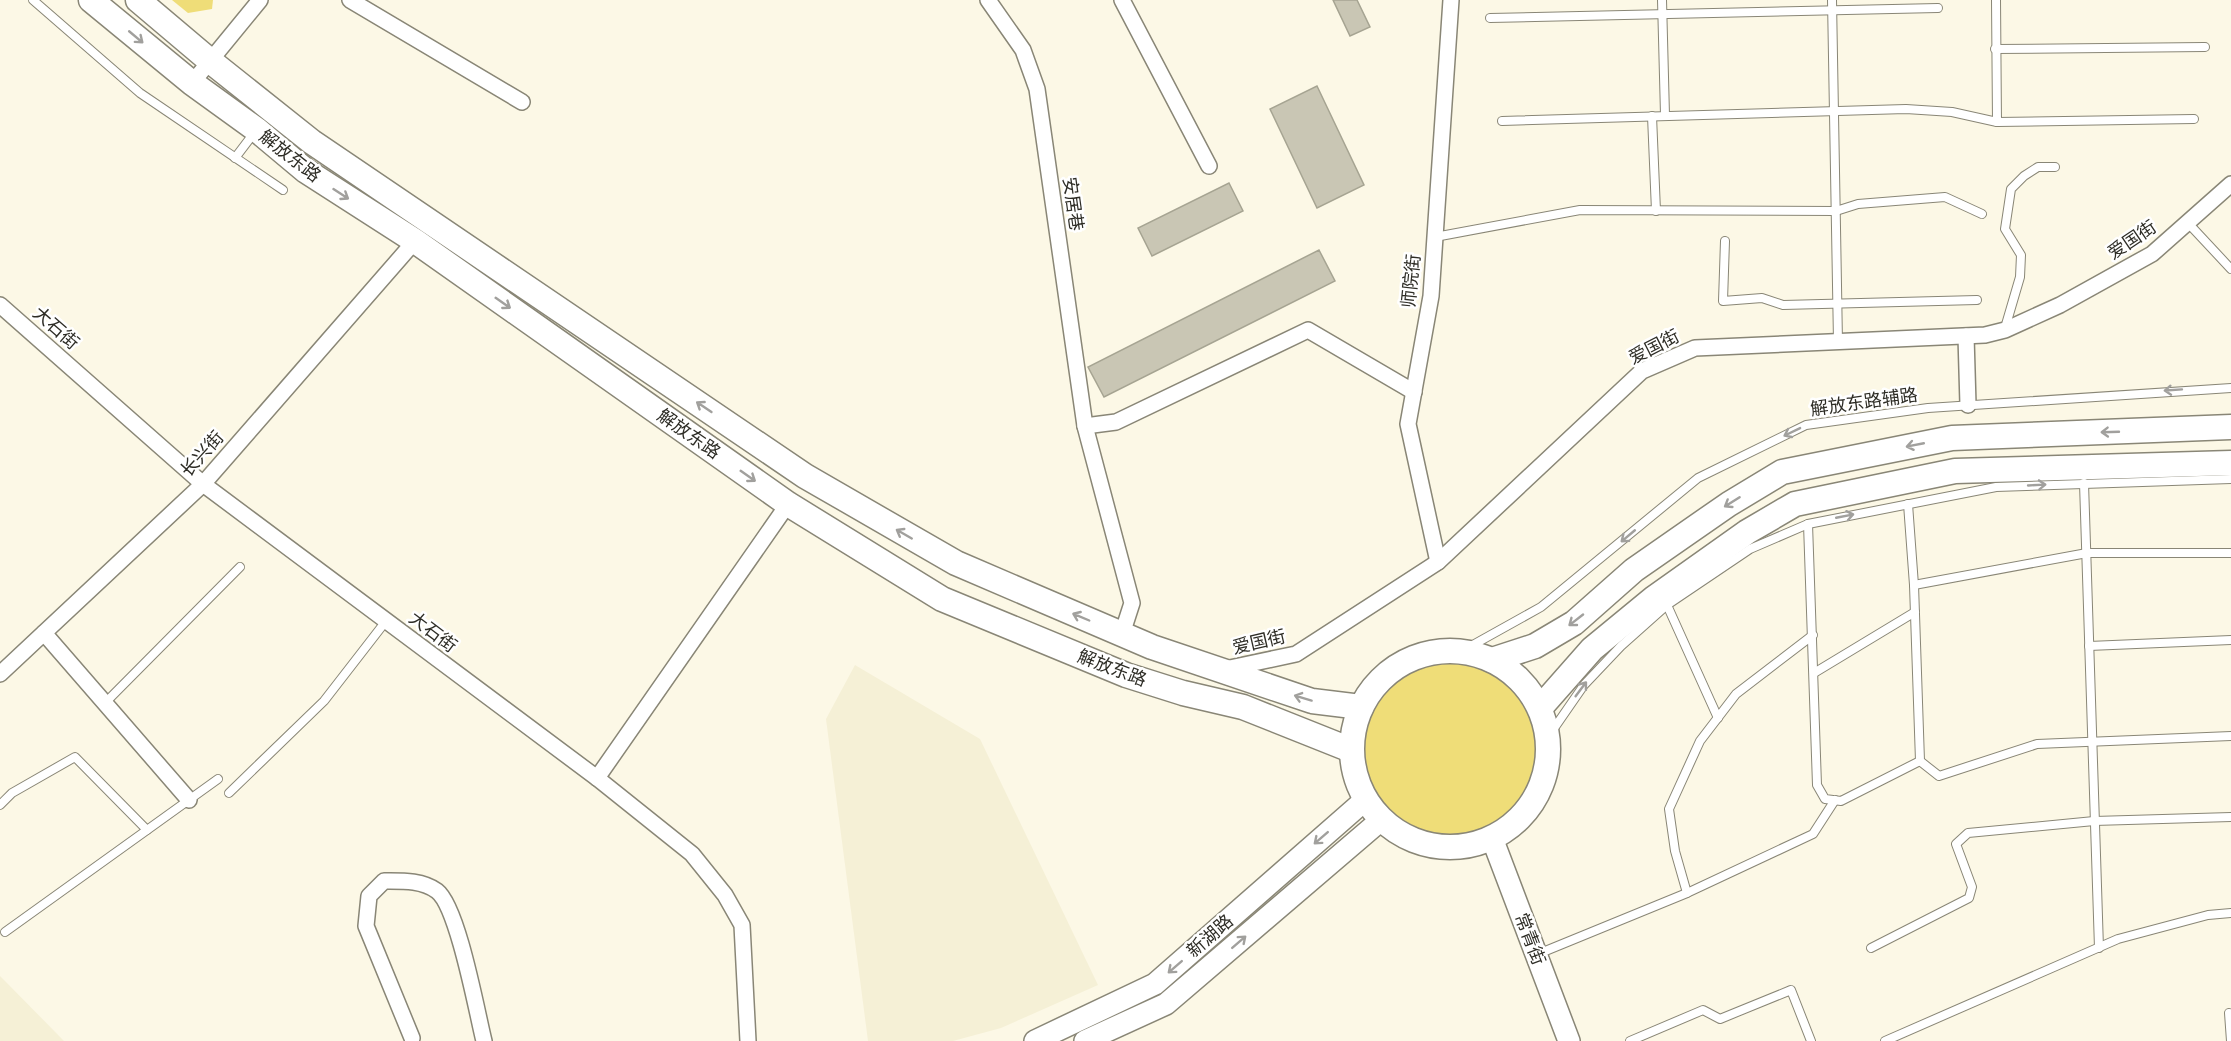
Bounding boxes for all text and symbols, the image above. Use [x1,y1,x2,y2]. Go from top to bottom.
one-way arrow [128,31,144,44]
street label: 解放东路 [255,126,325,186]
street label: 安居巷 [1059,176,1087,232]
one-way arrow [332,188,349,200]
street label: 爱国街 [2104,217,2160,263]
street label: 师院街 [1398,253,1424,309]
one-way arrow [494,297,510,309]
street label: 大石街 [29,303,83,353]
street label: 爱国街 [1625,326,1683,368]
street label: 解放东路辅路 [1809,385,1919,419]
one-way arrow [2163,385,2183,396]
one-way arrow [697,401,713,413]
street label: 解放东路 [654,405,724,463]
one-way arrow [1784,426,1801,438]
one-way arrow [2100,426,2120,437]
street label: 长兴街 [177,427,227,481]
one-way arrow [1906,440,1926,451]
one-way arrow [739,470,756,482]
one-way arrow [2026,479,2046,490]
one-way arrow [1723,496,1740,509]
one-way arrow [1834,510,1854,521]
one-way arrow [896,527,913,539]
one-way arrow [1620,529,1636,542]
street label: 大石街 [405,608,461,656]
one-way arrow [1072,611,1090,622]
one-way arrow [1568,613,1584,626]
street label: 爱国街 [1230,626,1288,658]
street label: 解放东路 [1075,646,1149,690]
one-way arrow [1575,681,1588,697]
one-way arrow [1294,692,1313,703]
one-way arrow [1314,831,1329,845]
street label: 常青街 [1511,910,1549,968]
street label: 新湖路 [1183,911,1237,961]
one-way arrow [1231,935,1247,948]
one-way arrow [1167,960,1182,974]

